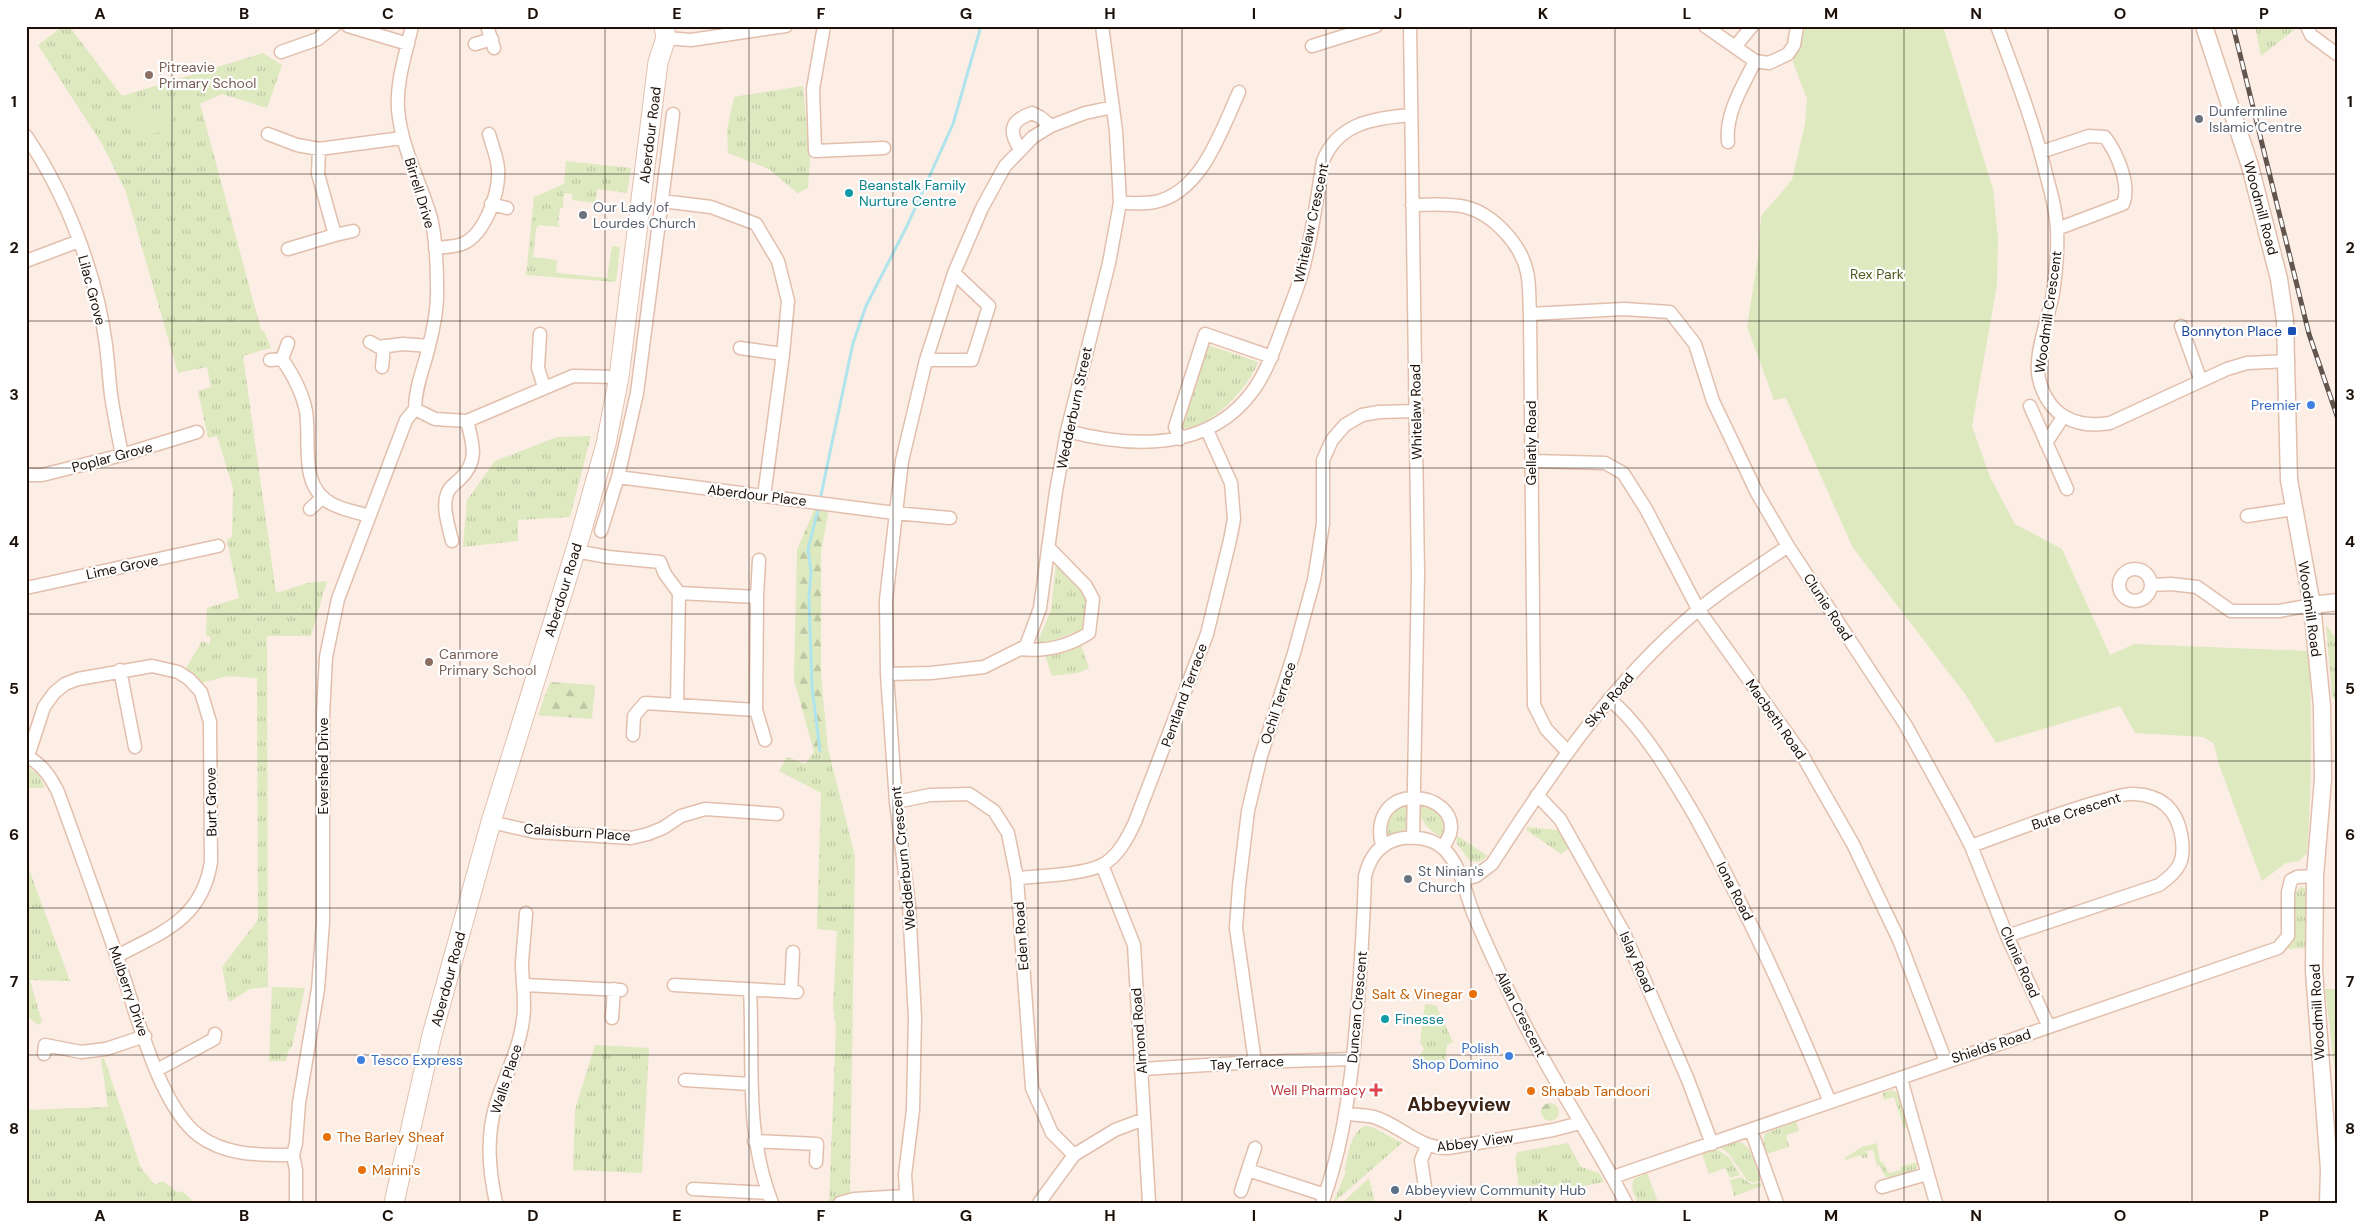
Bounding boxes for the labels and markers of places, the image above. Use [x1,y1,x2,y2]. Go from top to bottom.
place label: Pitreavie Primary School [159,58,256,92]
marker: Pitreavie Primary School [143,69,155,81]
place label: Dunfermline Islamic Centre [2209,102,2302,136]
marker: Dunfermline Islamic Centre [2193,113,2205,125]
place label: Beanstalk Family Nurture Centre [859,176,966,210]
marker: Beanstalk Family Nurture Centre [843,187,855,199]
place label: Our Lady of Lourdes Church [593,198,696,232]
marker: Our Lady of Lourdes Church [577,209,589,221]
place label: Bonnyton Place [2181,322,2282,340]
marker: Bonnyton Place [2286,325,2298,337]
place label: Premier [2251,396,2301,414]
marker: Premier [2305,399,2317,411]
place label: Canmore Primary School [439,645,536,679]
marker: Canmore Primary School [423,656,435,668]
place label: St Ninian's Church [1418,862,1484,896]
marker: St Ninian's Church [1402,873,1414,885]
place label: Salt & Vinegar [1372,985,1463,1003]
marker: Salt & Vinegar [1467,988,1479,1000]
place label: Finesse [1395,1010,1444,1028]
marker: Finesse [1379,1013,1391,1025]
place label: Polish Shop Domino [1412,1039,1499,1073]
marker: Polish Shop Domino [1503,1050,1515,1062]
place label: Tesco Express [371,1051,463,1069]
marker: Tesco Express [355,1054,367,1066]
place label: Well Pharmacy [1270,1081,1366,1099]
place label: Shabab Tandoori [1541,1082,1650,1100]
marker: Well Pharmacy [1370,1084,1382,1096]
marker: Shabab Tandoori [1525,1085,1537,1097]
place label: The Barley Sheaf [337,1128,445,1146]
marker: The Barley Sheaf [321,1131,333,1143]
place label: Marini's [372,1161,421,1179]
marker: Marini's [356,1164,368,1176]
place label: Abbeyview Community Hub [1405,1181,1586,1199]
marker: Abbeyview Community Hub [1389,1184,1401,1196]

